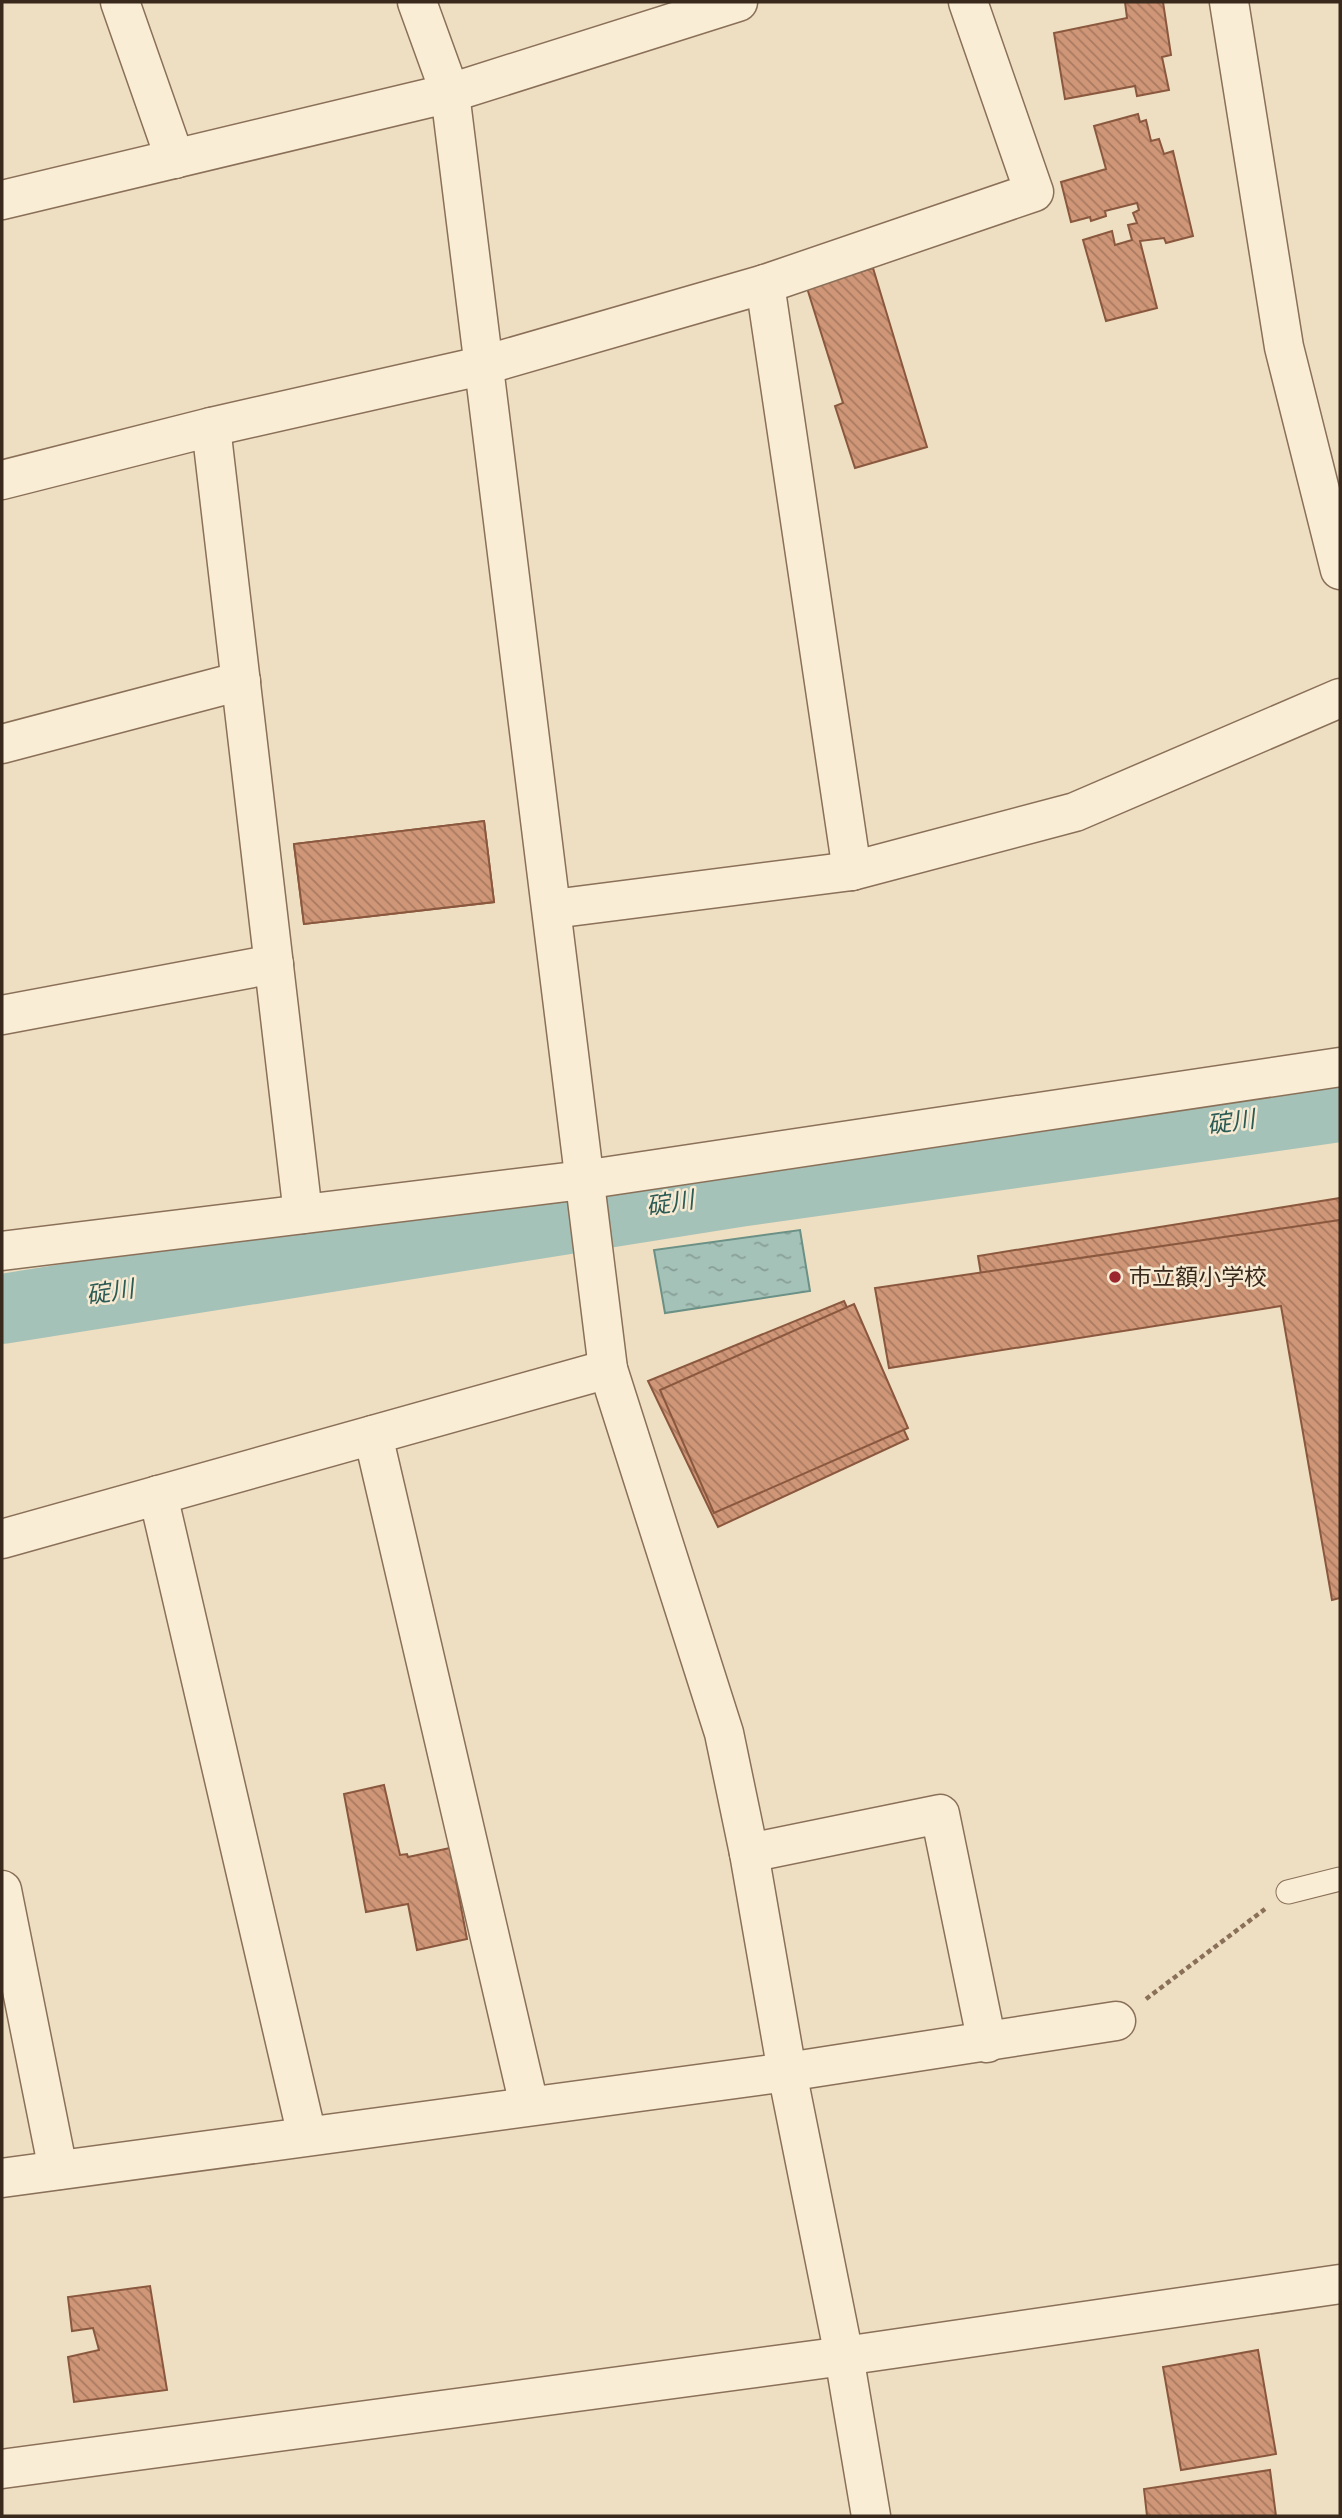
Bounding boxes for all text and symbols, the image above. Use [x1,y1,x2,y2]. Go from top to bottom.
water label: 碇川 [1205,1101,1260,1140]
water label: 碇川 [644,1182,699,1222]
place label: 市立額小学校 [1129,1261,1267,1291]
marker: 市立額小学校 [1107,1269,1123,1285]
water label: 碇川 [84,1271,139,1311]

